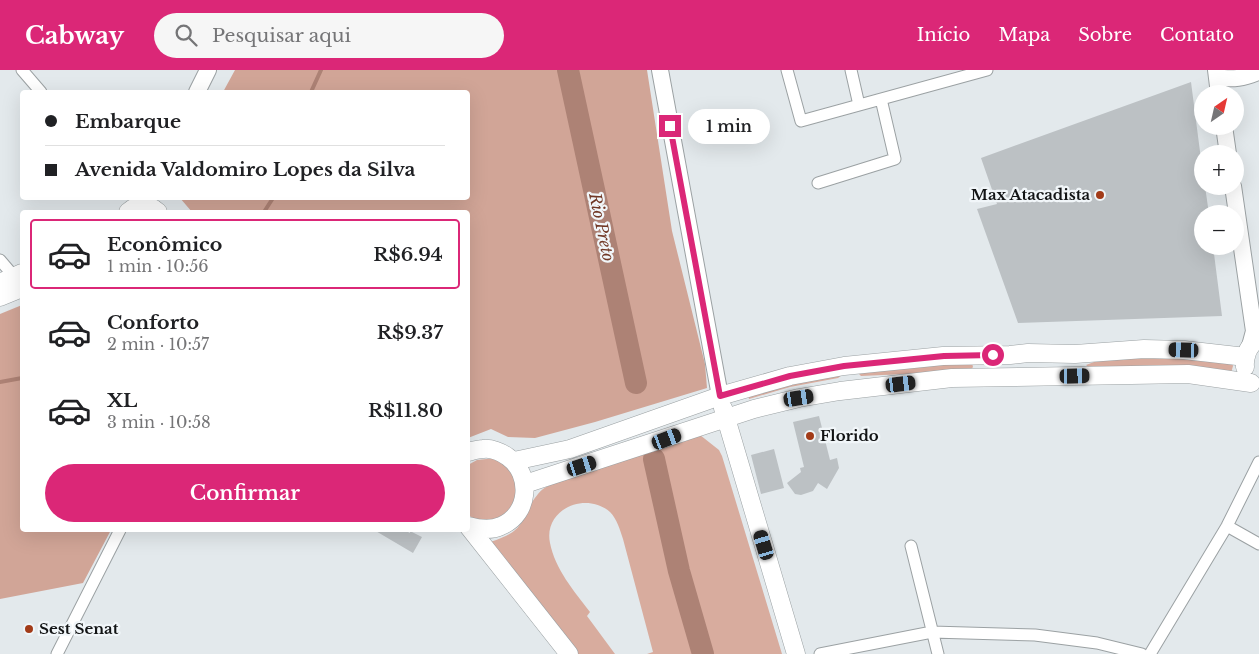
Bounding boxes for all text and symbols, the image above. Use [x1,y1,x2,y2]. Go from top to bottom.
search box [154,13,504,58]
text: Cabway [25,21,124,50]
icon: search [172,21,200,49]
text: Pesquisar aqui [212,24,351,47]
text: Início [917,24,970,46]
text: Mapa [998,24,1050,46]
text: Sobre [1078,24,1132,46]
text: Contato [1160,24,1234,46]
north arrow [1194,85,1244,135]
map controls [1194,85,1244,255]
callout: 1 min [688,108,770,144]
text: Embarque [75,110,181,133]
route end [659,115,681,137]
text: 1 min [706,116,752,136]
button: + [1194,145,1244,195]
text: Avenida Valdomiro Lopes da Silva [75,158,415,181]
place label: Max Atacadista [971,185,1090,204]
marker: Max Atacadista [1094,189,1106,201]
water label: Rio Preto [585,190,619,263]
button: − [1194,205,1244,255]
icon: car [47,232,92,277]
text: Econômico [107,233,222,256]
text: R$6.94 [373,243,443,266]
text: 1 min · 10:56 [107,256,209,276]
icon: car [47,310,92,355]
text: Conforto [107,311,199,334]
text: R$9.37 [377,321,443,344]
text: 2 min · 10:57 [107,334,209,354]
car [1168,342,1199,358]
route start [982,344,1004,366]
car [1059,368,1090,384]
car [885,375,916,393]
icon: car [47,388,92,433]
car [783,388,814,408]
text: XL [107,389,137,412]
text: R$11.80 [368,399,443,422]
text: 3 min · 10:58 [107,412,211,432]
place label: Florido [820,426,879,445]
car [650,427,683,451]
marker: Florido [804,430,816,442]
car [565,454,598,478]
button: Confirmar [45,464,445,522]
car [752,528,775,562]
place label: Sest Senat [39,619,119,638]
marker: Sest Senat [23,623,35,635]

